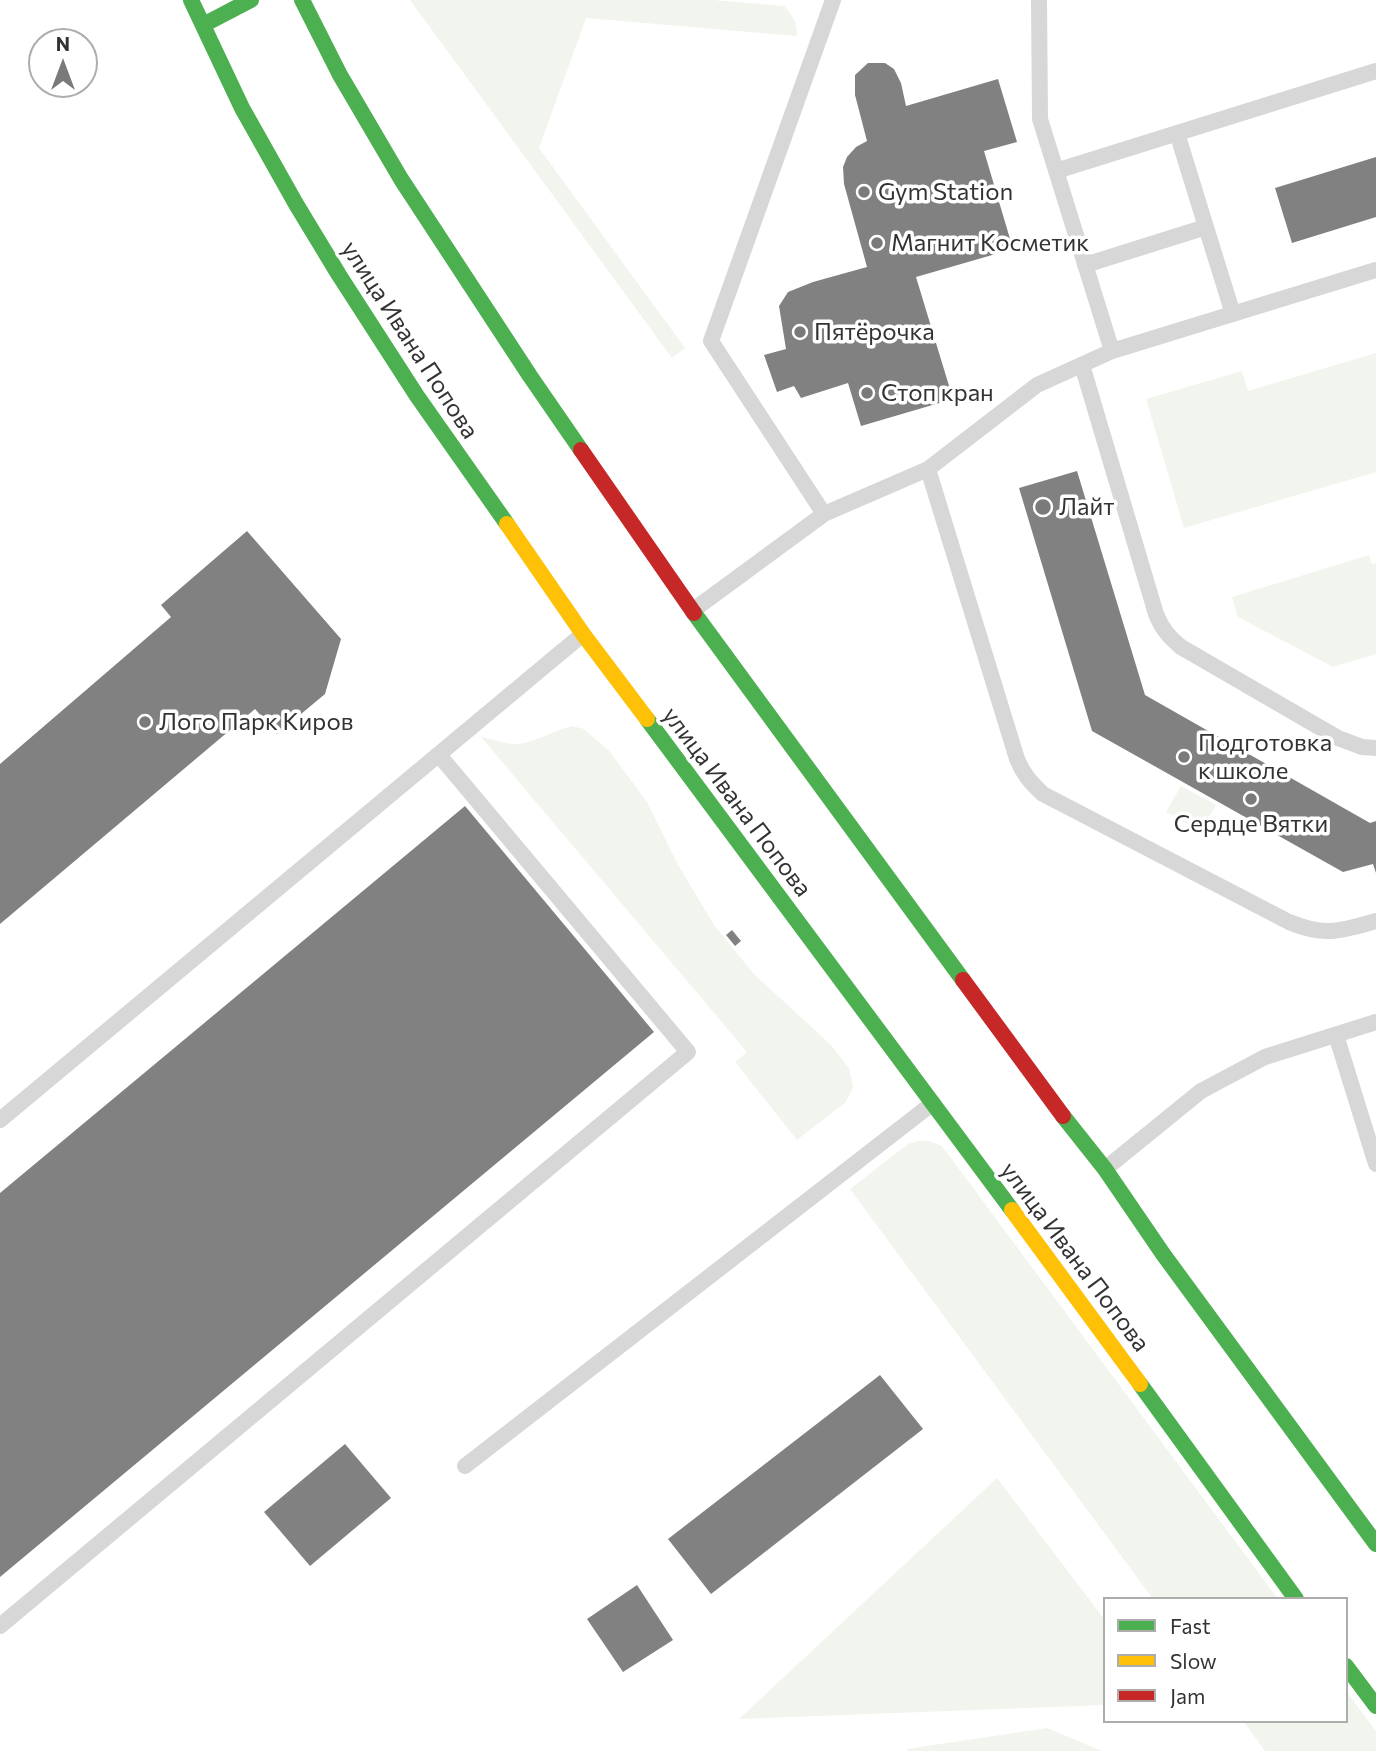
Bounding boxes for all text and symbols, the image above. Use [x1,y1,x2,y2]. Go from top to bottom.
north arrow [28,28,98,98]
text: N [56,32,70,55]
place label: Gym Station [878,178,1013,206]
marker: Gym Station [856,184,872,200]
place label: Магнит Косметик [891,229,1089,257]
marker: Магнит Косметик [869,235,885,251]
street label: улица Ивана Попова [335,236,485,444]
place label: Пятёрочка [814,318,935,346]
marker: Пятёрочка [792,324,808,340]
place label: Стоп кран [881,379,994,407]
marker: Стоп кран [859,385,875,401]
place label: Лайт [1059,493,1115,521]
marker: Лайт [1033,497,1053,517]
street label: улица Ивана Попова [656,702,818,902]
place label: Лого Парк Киров [159,708,353,736]
marker: Лого Парк Киров [137,714,153,730]
place label: Подготовка к школе [1198,729,1332,785]
marker: Подготовка к школе [1176,749,1192,765]
marker: Сердце Вятки [1243,791,1259,807]
place label: Сердце Вятки [1174,810,1328,838]
street label: улица Ивана Попова [994,1157,1156,1357]
legend [1103,1597,1348,1723]
text: Fast [1170,1613,1211,1638]
text: Slow [1170,1648,1217,1673]
text: Jam [1170,1683,1205,1708]

